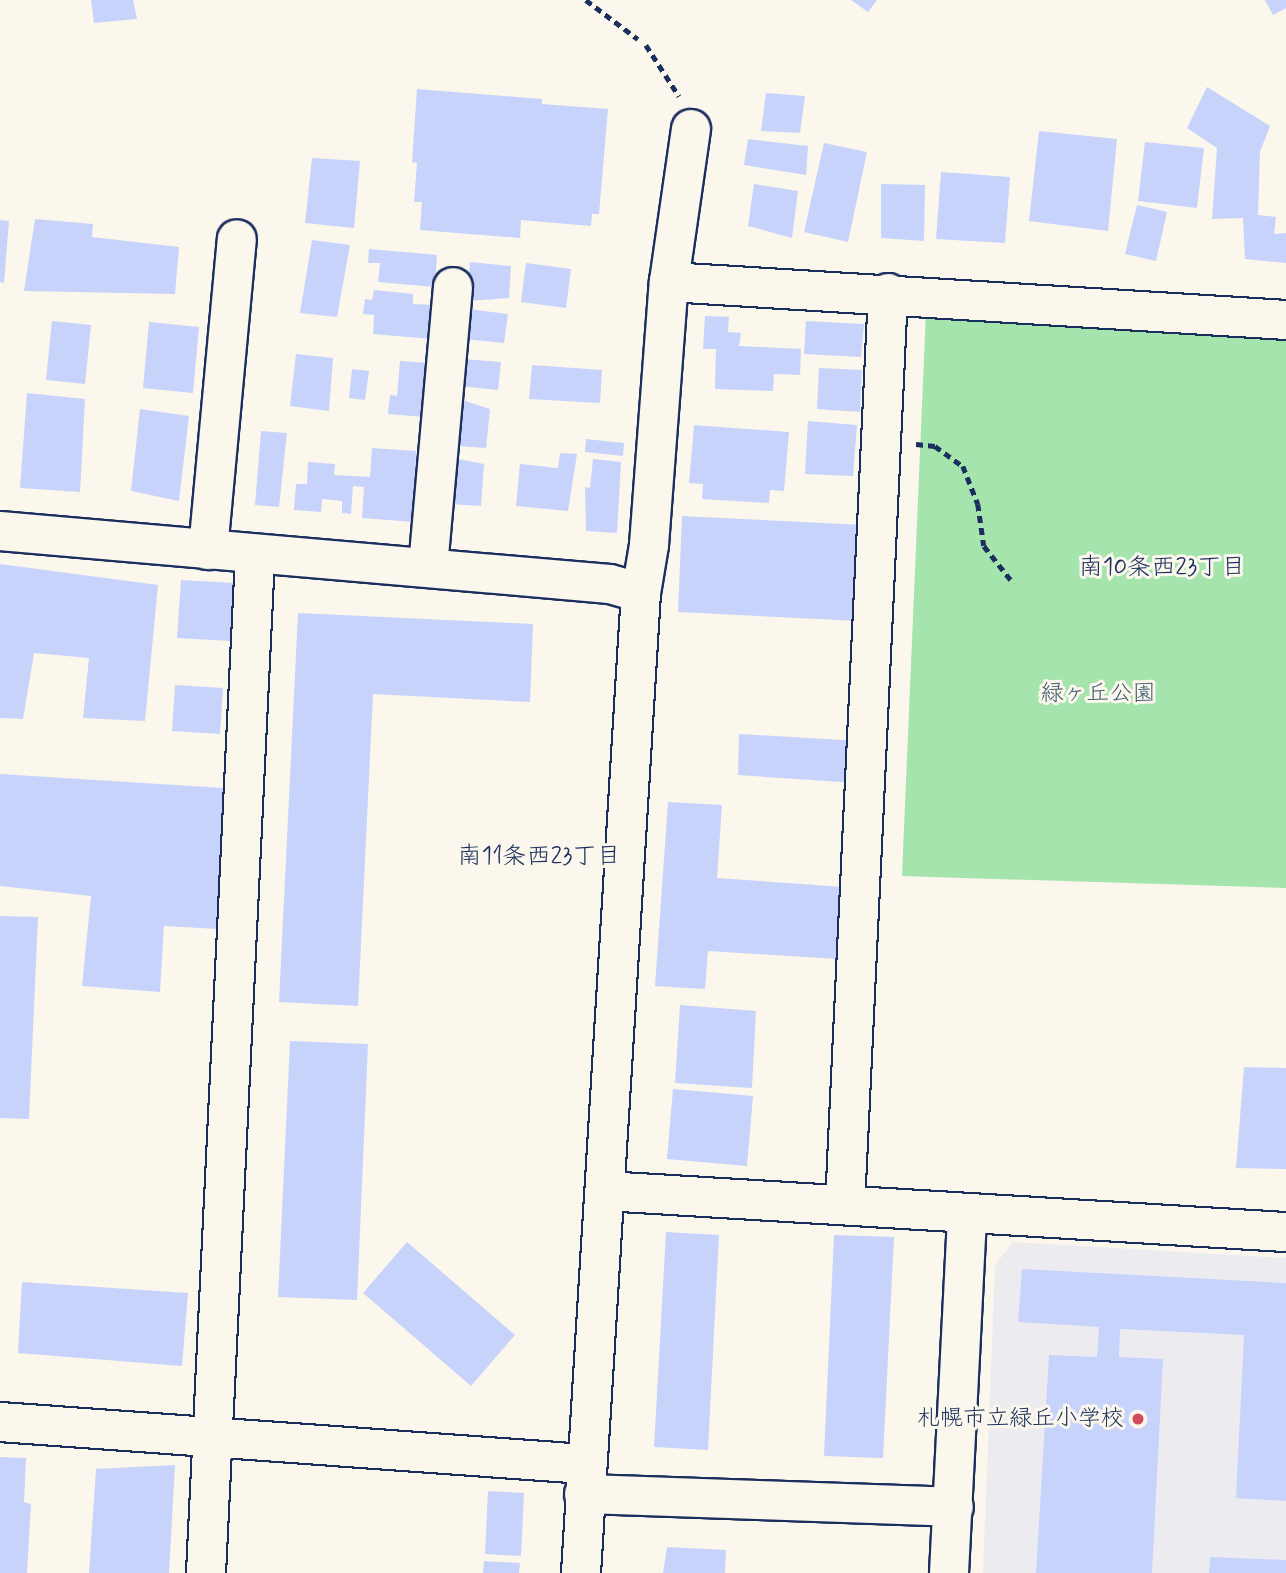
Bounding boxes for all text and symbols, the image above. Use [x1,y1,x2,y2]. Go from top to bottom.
district label: 南10条西23丁目 [1079,554,1245,582]
park label: 緑ヶ丘公園 [1041,680,1155,708]
district label: 南11条西23丁目 [458,843,620,871]
place label: 札幌市立緑丘小学校 [917,1405,1124,1433]
marker: 札幌市立緑丘小学校 [1130,1411,1146,1427]

